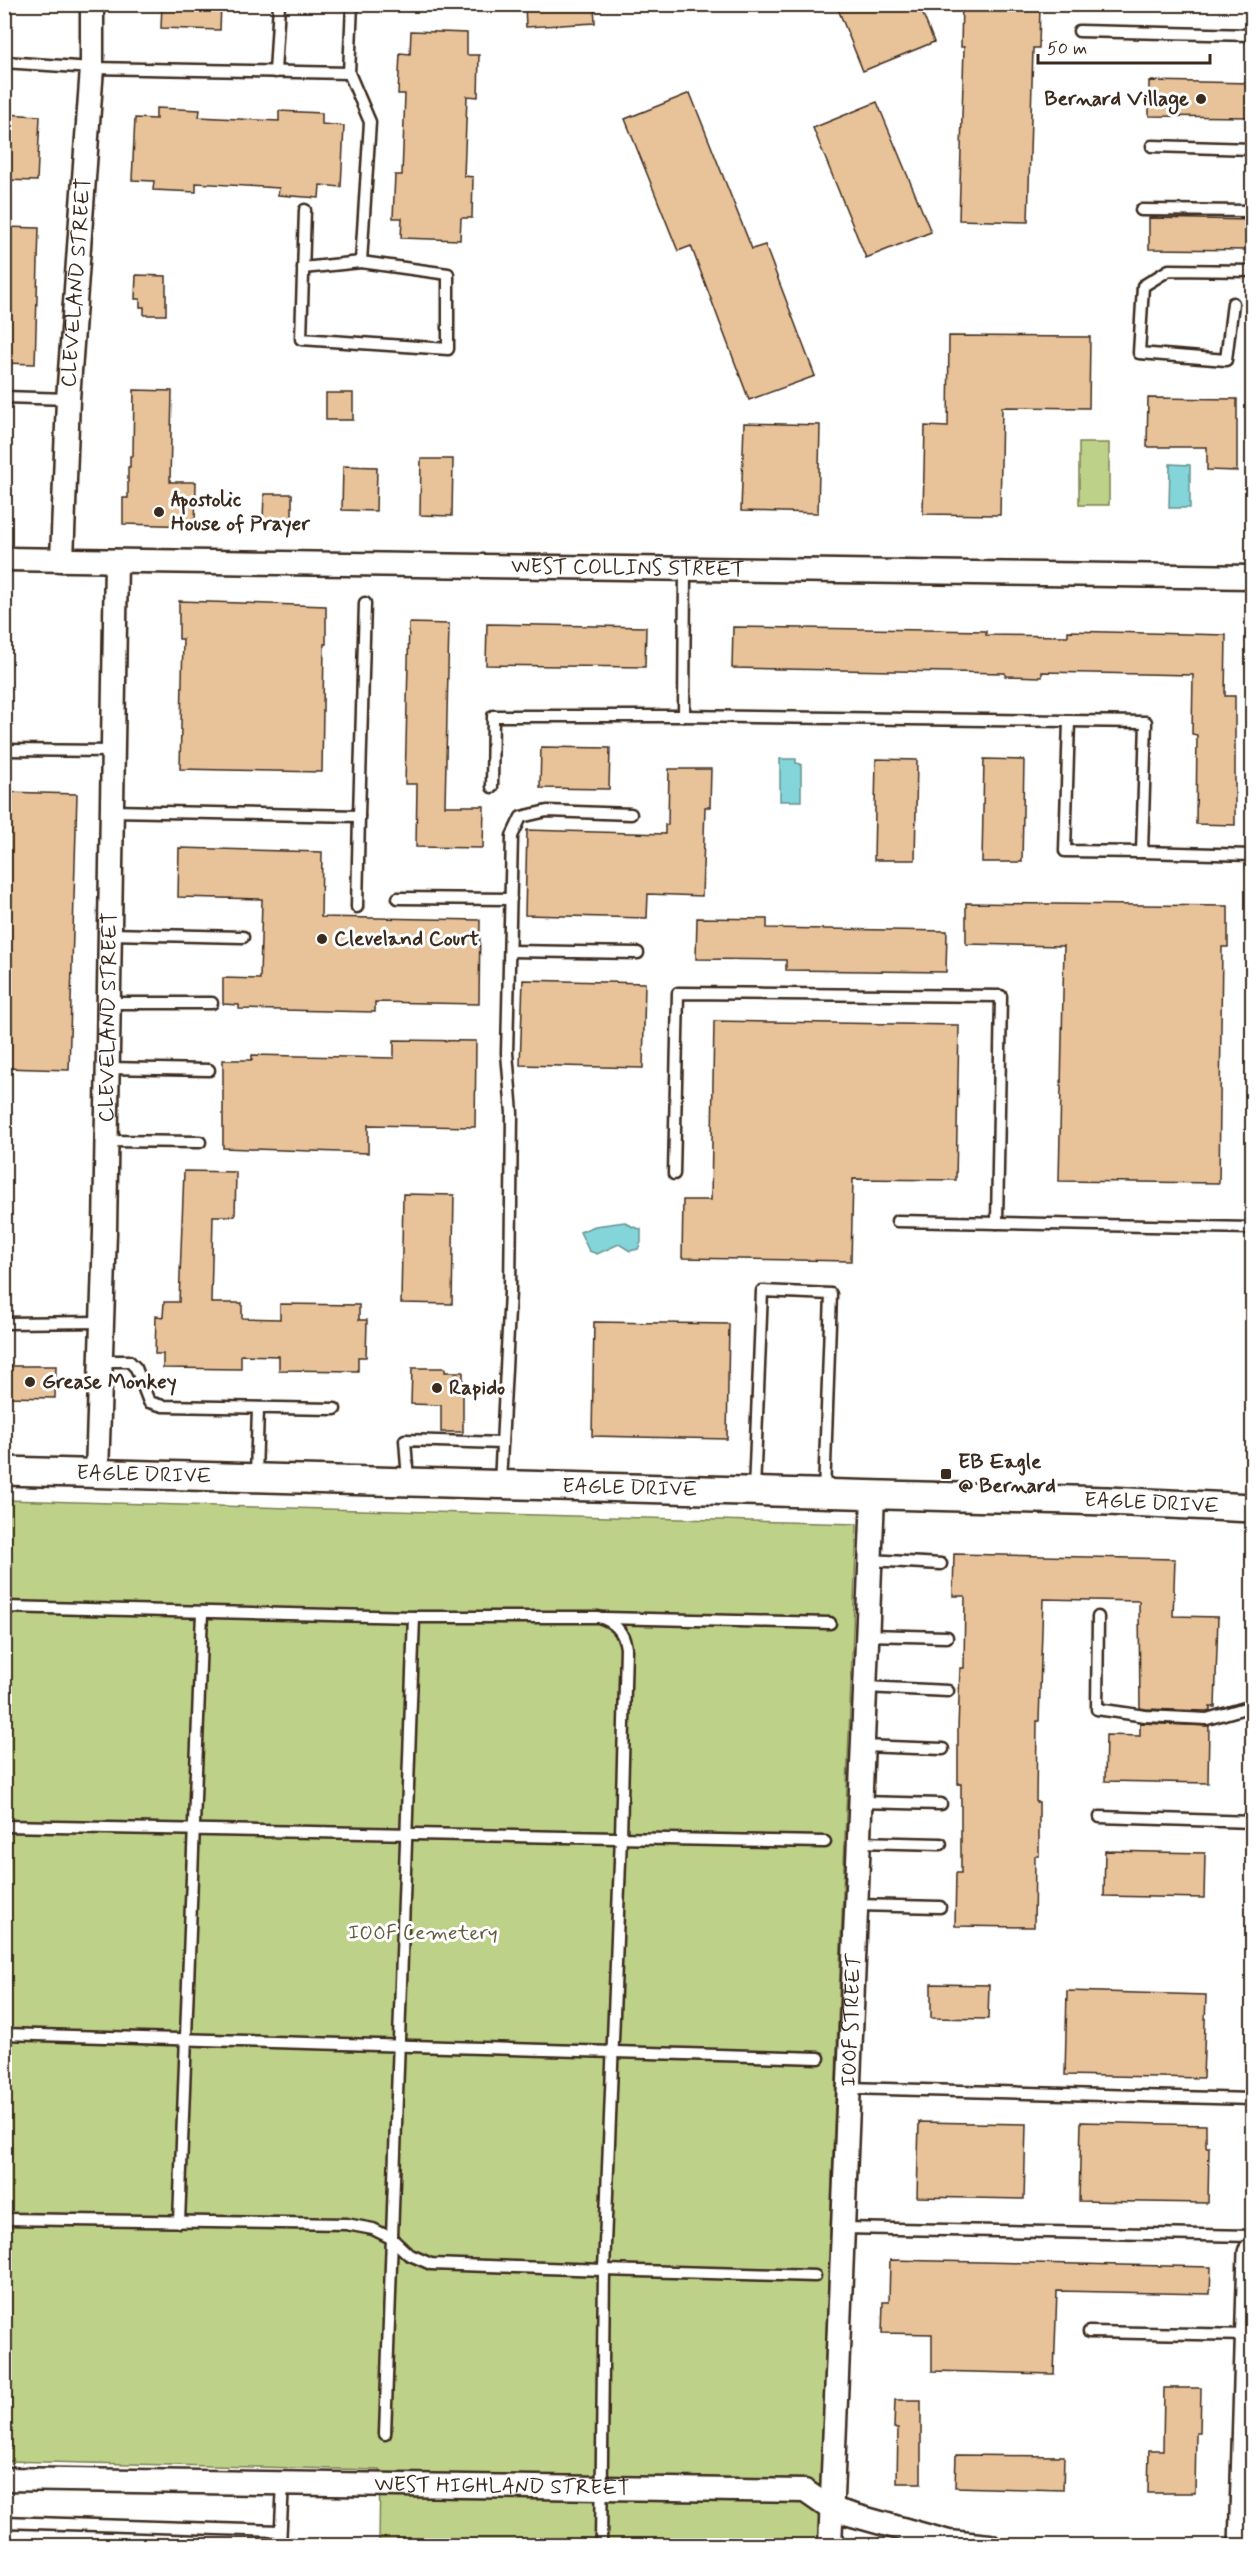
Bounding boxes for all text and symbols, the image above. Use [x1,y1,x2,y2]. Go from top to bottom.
scale bar [1038,27,1210,65]
text: 50 m [1047,37,1087,61]
place label: Bernard Village [1044,85,1189,115]
marker: Bernard Village [1194,92,1208,106]
street label: CLEVELAND STREET [55,177,98,388]
place label: Apostolic House of Prayer [171,486,311,538]
marker: Apostolic House of Prayer [152,505,166,519]
street label: WEST COLLINS STREET [511,552,745,584]
street label: CLEVELAND STREET [93,912,124,1122]
place label: Cleveland Court [334,925,479,953]
marker: Cleveland Court [315,932,329,946]
place label: Grease Monkey [42,1368,177,1396]
place label: Rapido [449,1374,505,1402]
marker: Grease Monkey [23,1375,37,1389]
marker: Rapido [430,1381,444,1395]
place label: EB Eagle @ Bernard [958,1448,1056,1500]
street label: EAGLE DRIVE [76,1459,212,1491]
marker: EB Eagle @ Bernard [939,1467,953,1481]
street label: EAGLE DRIVE [562,1472,698,1504]
street label: EAGLE DRIVE [1084,1486,1220,1520]
park label: IOOF Cemetery [348,1919,498,1947]
street label: IOOF STREET [835,1953,868,2087]
street label: WEST HIGHLAND STREET [374,2471,630,2502]

